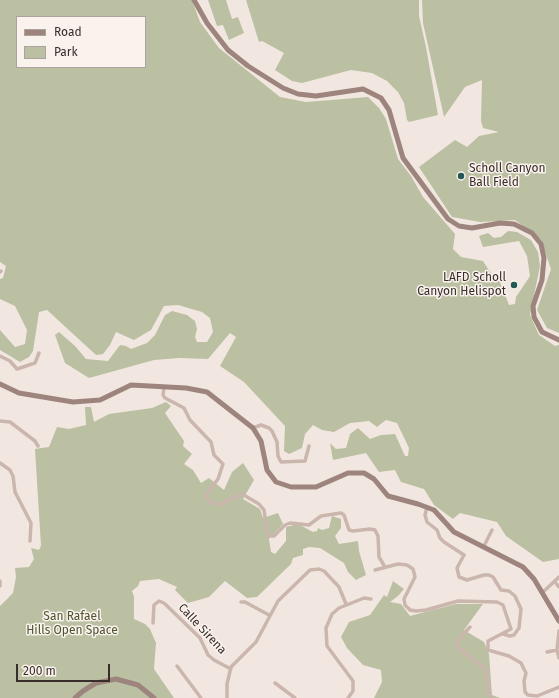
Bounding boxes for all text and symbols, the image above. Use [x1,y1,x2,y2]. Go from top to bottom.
legend [16,16,146,68]
text: Road [54,25,82,39]
text: Park [54,45,78,59]
place label: Scholl Canyon Ball Field [469,162,545,190]
marker: Scholl Canyon Ball Field [456,171,466,181]
place label: LAFD Scholl Canyon Helispot [417,271,506,299]
marker: LAFD Scholl Canyon Helispot [509,280,519,290]
street label: Calle Sirena [175,601,229,657]
park label: San Rafael Hills Open Space [26,610,118,638]
scale bar [18,656,112,682]
text: 200 m [23,664,56,678]

